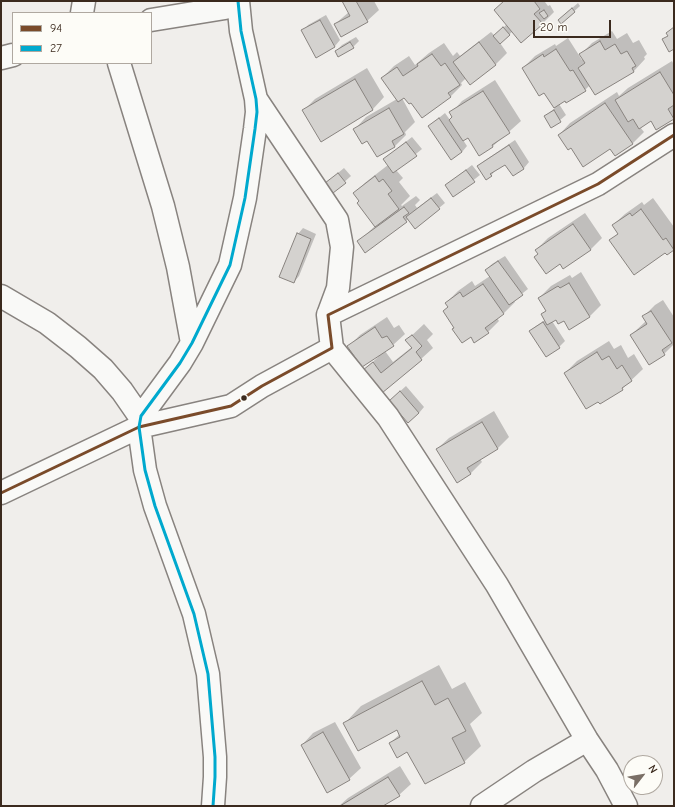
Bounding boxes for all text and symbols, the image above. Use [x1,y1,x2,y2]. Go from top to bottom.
legend [12,12,152,64]
scale bar [535,12,613,38]
text: 20 m [540,20,568,34]
text: 94 [50,21,62,35]
text: 27 [50,41,62,55]
unlabelled marker [239,393,249,403]
north arrow [623,755,663,795]
text: N [645,763,660,776]

